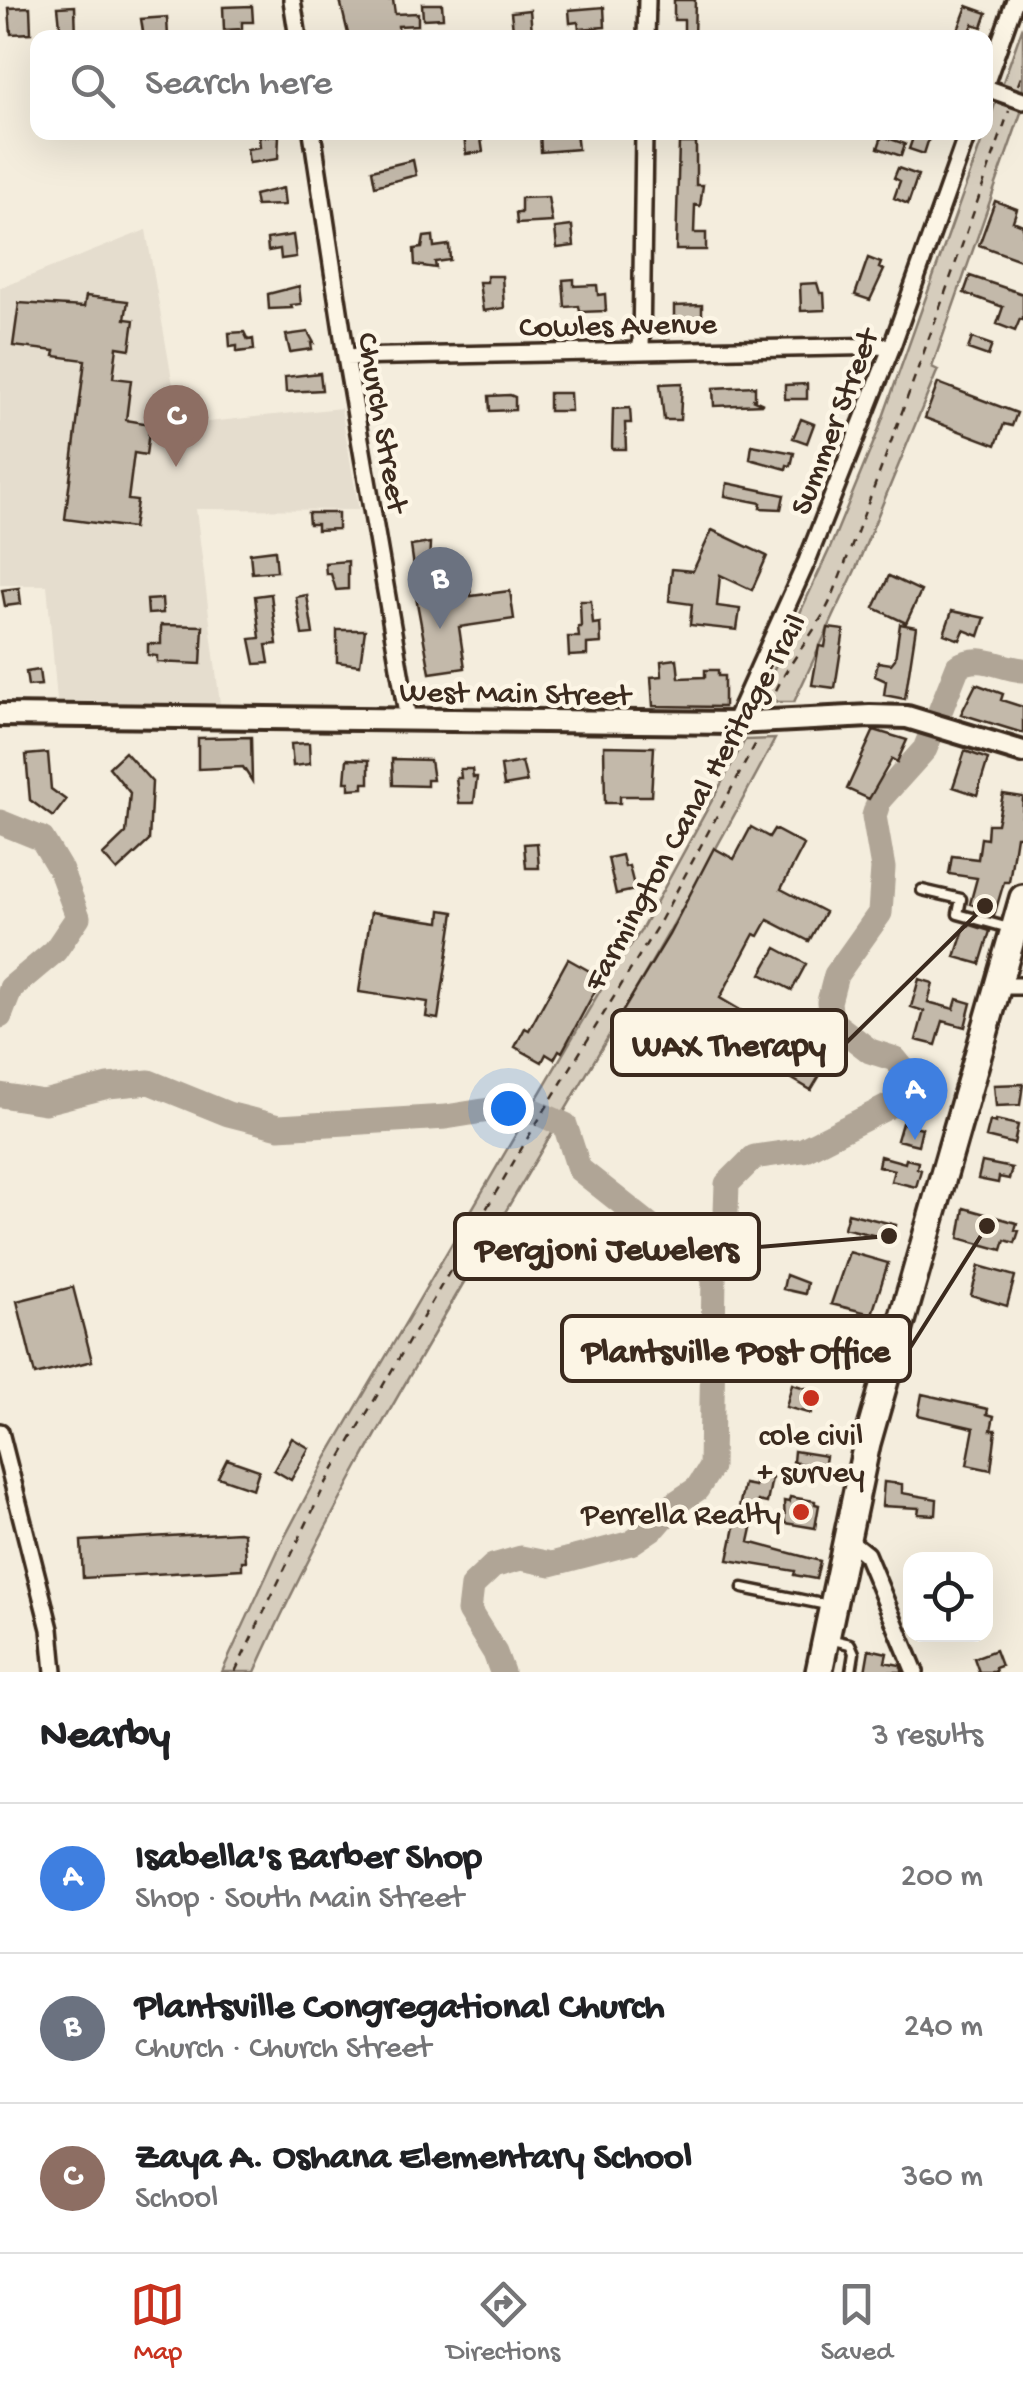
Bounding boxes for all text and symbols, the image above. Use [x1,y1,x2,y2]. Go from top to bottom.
search box [30,30,993,140]
icon: search [65,58,120,113]
text: Search here [145,63,332,107]
street label: Cowles Avenue [519,307,718,349]
street label: Summer Street [784,322,891,521]
street label: Church Street [346,330,415,519]
pin: C [144,384,208,467]
pin: B [408,546,472,629]
street label: Farmington Canal Heritage Trail [577,608,817,999]
street label: West Main Street [399,675,634,717]
callout: WAX Therapy [612,1010,846,1075]
text: WAX Therapy [632,1028,827,1069]
pin: A [882,1058,948,1140]
your location [483,1083,534,1134]
callout: Pergjoni Jewelers [455,1214,759,1279]
text: Pergjoni Jewelers [473,1232,741,1273]
callout: Plantsville Post Office [562,1316,910,1381]
text: Plantsville Post Office [580,1334,891,1375]
marker: cole civil + survey [800,1387,822,1409]
place label: cole civil + survey [757,1419,865,1494]
place label: Perrella Realty [580,1498,781,1536]
marker: Perrella Realty [790,1501,812,1523]
map controls [903,1552,993,1642]
button: locate [903,1552,993,1642]
text: Nearby [40,1713,170,1762]
text: 3 results [872,1718,983,1756]
text: Isabella's Barber Shop [135,1837,482,1881]
text: A [63,1859,82,1897]
text: 200 m [901,1859,983,1897]
text: Shop · South Main Street [135,1881,464,1919]
text: Plantsville Congregational Church [135,1987,665,2031]
text: B [64,2009,81,2047]
text: 240 m [904,2009,983,2047]
text: Church · Church Street [135,2031,431,2069]
text: Zaya A. Oshana Elementary School [135,2137,692,2181]
text: C [64,2159,81,2197]
text: 360 m [902,2159,983,2197]
text: School [135,2181,218,2219]
tab: Map [130,2277,185,2370]
tab: Directions [446,2277,560,2370]
tab: Saved [821,2277,893,2370]

